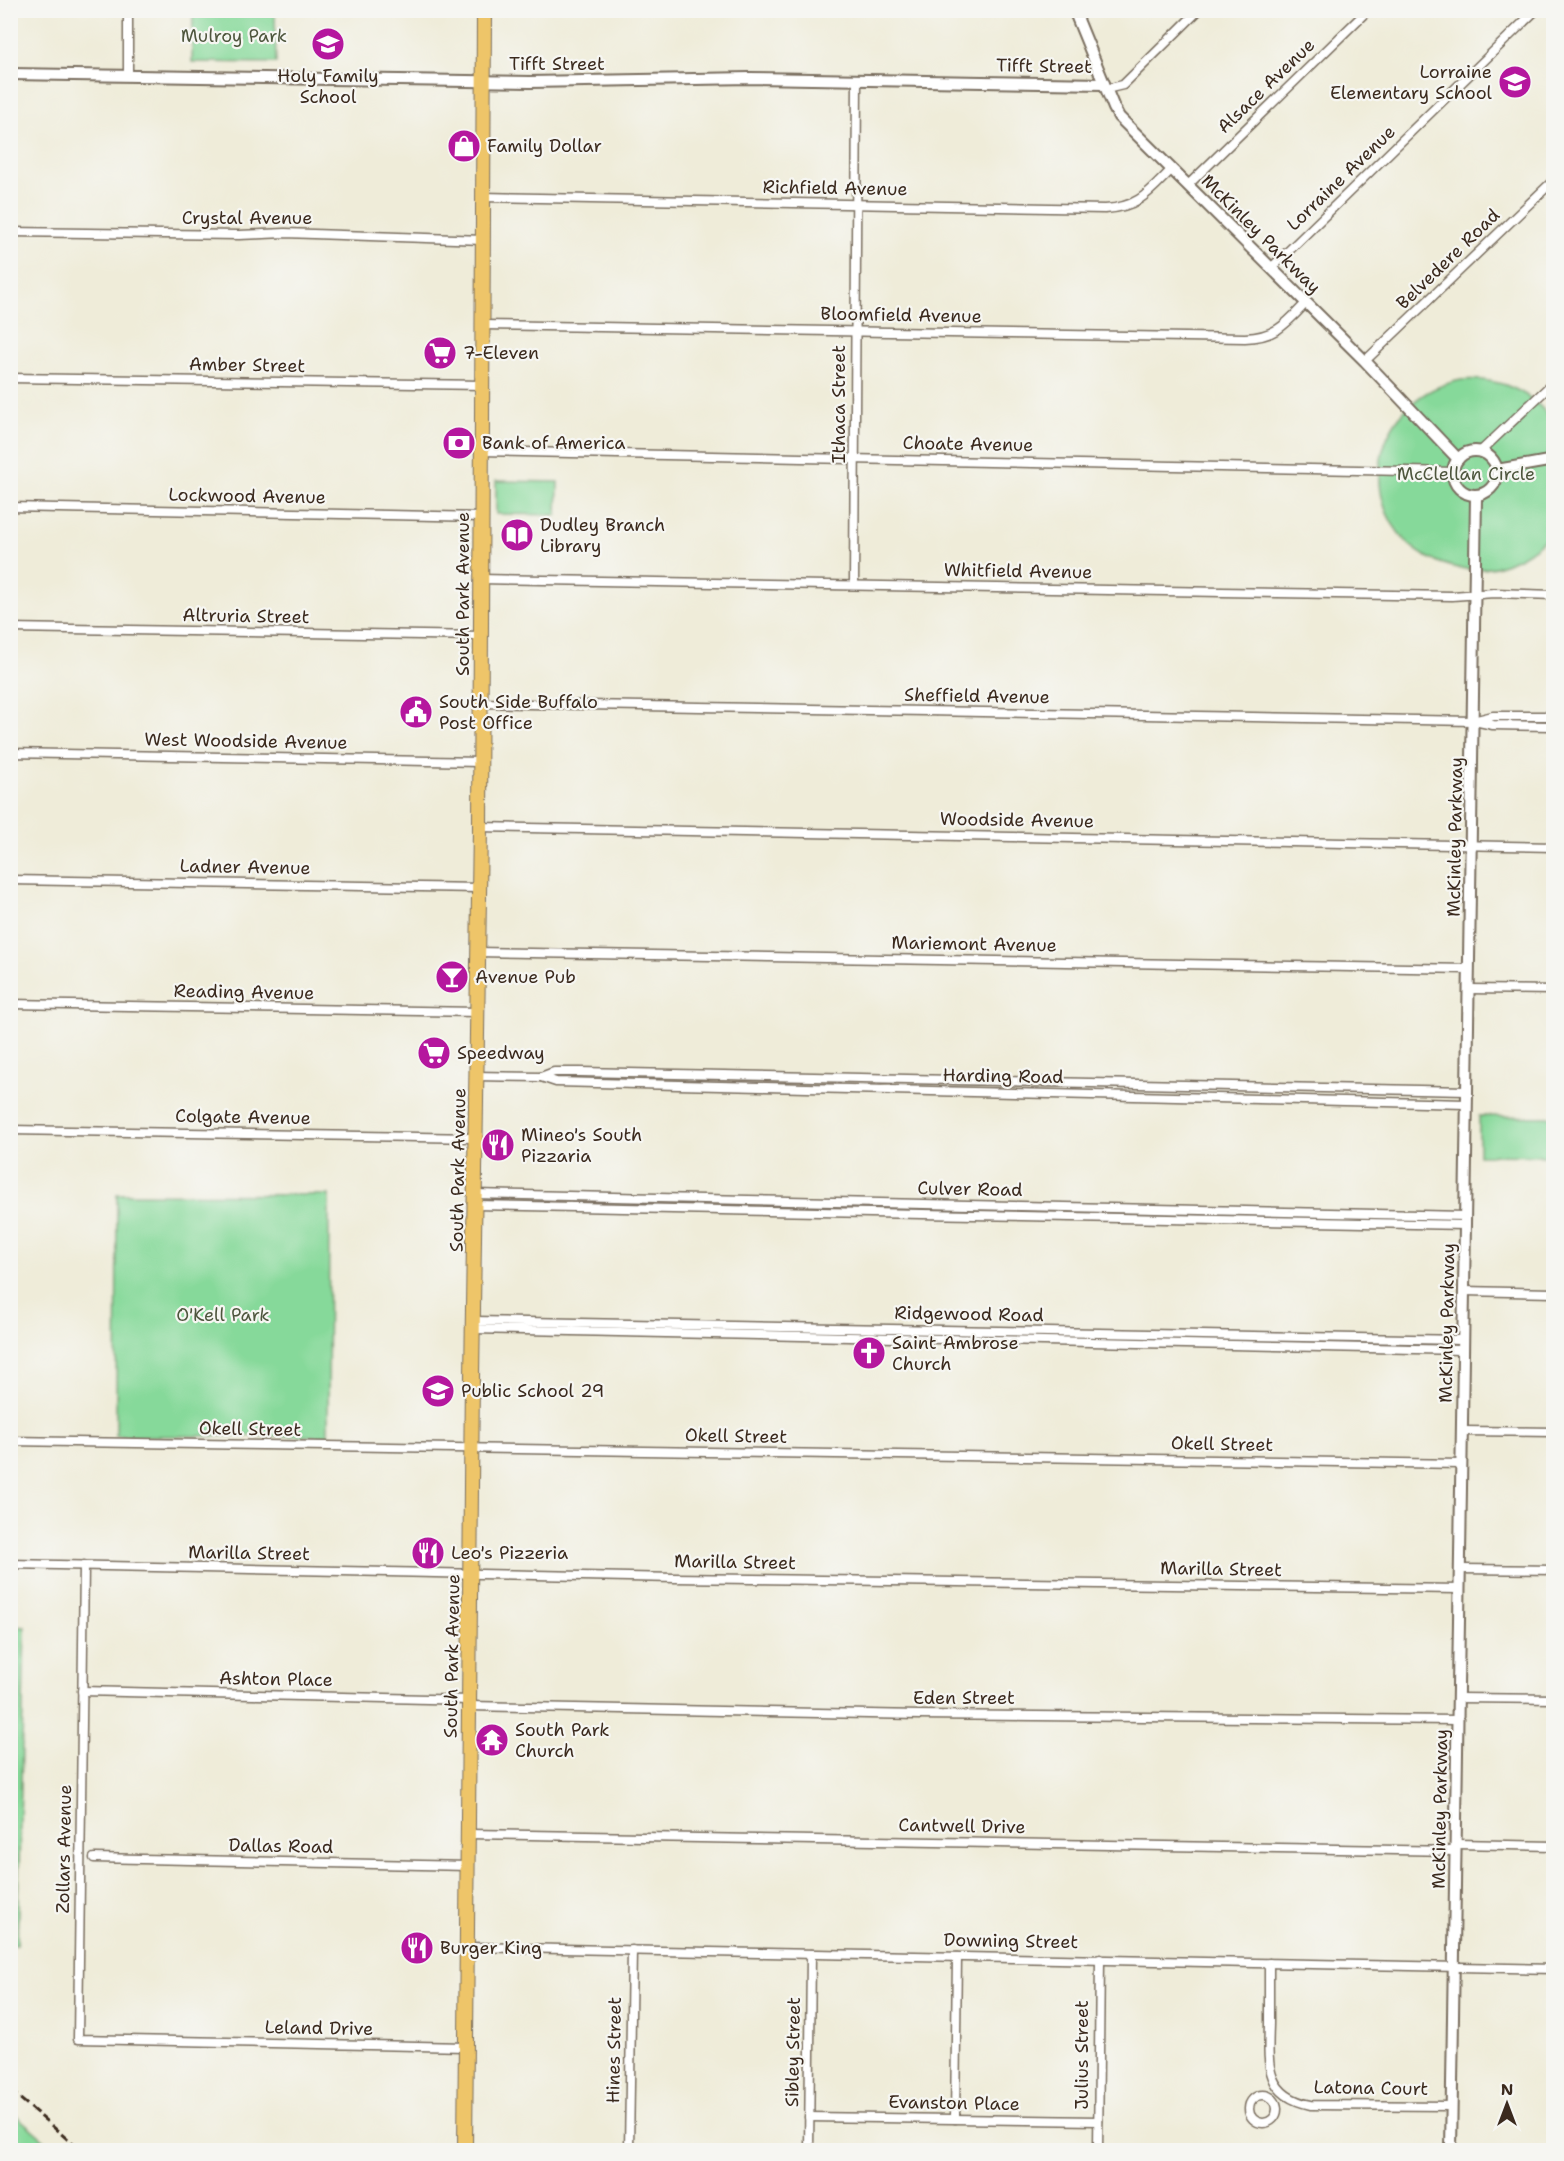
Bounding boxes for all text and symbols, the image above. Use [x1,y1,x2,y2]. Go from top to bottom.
park label: Mulroy Park [181,24,287,48]
school or university icon: Holy Family School [310,26,346,62]
street label: Alsace Avenue [1212,33,1320,139]
street label: Tifft Street [509,52,605,76]
street label: Tifft Street [996,53,1092,79]
place label: Lorraine Elementary School [1330,60,1493,105]
place label: Holy Family School [277,64,379,109]
school or university icon: Lorraine Elementary School [1497,64,1533,100]
street label: Lorraine Avenue [1282,120,1400,236]
shop icon: Family Dollar [446,128,482,164]
place label: Family Dollar [487,134,602,158]
street label: McKinley Parkway [1196,169,1326,299]
street label: Richfield Avenue [762,175,908,201]
street label: Belvedere Road [1391,203,1505,315]
street label: Crystal Avenue [182,206,312,230]
street label: Bloomfield Avenue [820,302,982,328]
supermarket icon: 7-Eleven [422,335,458,371]
place label: 7-Eleven [463,341,539,365]
street label: Ithaca Street [827,345,851,463]
street label: Amber Street [189,352,306,378]
bank icon: Bank of America [441,425,477,461]
place label: Bank of America [482,431,626,455]
street label: Choate Avenue [902,431,1034,457]
park label: McClellan Circle [1397,462,1535,486]
street label: Lockwood Avenue [168,483,326,509]
street label: South Park Avenue [451,512,475,676]
place label: Dudley Branch Library [540,513,665,558]
library icon: Dudley Branch Library [499,517,535,553]
street label: Whitfield Avenue [944,558,1092,584]
street label: Altruria Street [182,603,310,629]
street label: Sheffield Avenue [904,683,1050,709]
place label: South Side Buffalo Post Office [439,690,598,735]
public building icon: South Side Buffalo Post Office [398,694,434,730]
street label: West Woodside Avenue [144,727,348,755]
street label: McKinley Parkway [1442,757,1468,917]
street label: Woodside Avenue [940,807,1094,833]
street label: Ladner Avenue [179,854,311,880]
street label: Mariemont Avenue [891,931,1057,957]
bar icon: Avenue Pub [434,959,470,995]
place label: Avenue Pub [475,965,576,989]
street label: Reading Avenue [173,979,315,1005]
supermarket icon: Speedway [416,1035,452,1071]
place label: Speedway [457,1041,545,1065]
street label: Harding Road [942,1063,1064,1089]
street label: South Park Avenue [445,1088,471,1252]
street label: Colgate Avenue [175,1104,311,1130]
place label: Mineo's South Pizzaria [521,1123,642,1168]
restaurant icon: Mineo's South Pizzaria [480,1127,516,1163]
street label: Culver Road [917,1176,1023,1202]
street label: McKinley Parkway [1434,1243,1460,1403]
street label: Ridgewood Road [894,1301,1044,1327]
park label: O'Kell Park [176,1303,270,1327]
place label: Saint Ambrose Church [892,1331,1019,1376]
church icon: Saint Ambrose Church [851,1335,887,1371]
school or university icon: Public School 29 [420,1373,456,1409]
place label: Public School 29 [461,1379,604,1403]
street label: Okell Street [199,1416,302,1442]
street label: Okell Street [685,1423,788,1449]
street label: Okell Street [1171,1431,1274,1457]
restaurant icon: Leo's Pizzeria [410,1535,446,1571]
street label: Marilla Street [188,1540,310,1566]
place label: Leo's Pizzeria [451,1541,568,1565]
street label: Marilla Street [674,1549,796,1575]
street label: Marilla Street [1160,1556,1282,1582]
street label: South Park Avenue [439,1574,465,1738]
street label: Ashton Place [219,1666,333,1692]
street label: Eden Street [913,1686,1015,1710]
place label: South Park Church [515,1718,610,1763]
temple icon: South Park Church [474,1722,510,1758]
street label: McKinley Parkway [1427,1729,1453,1889]
street label: Zollars Avenue [51,1784,77,1914]
street label: Cantwell Drive [898,1813,1026,1839]
street label: Dallas Road [228,1833,334,1859]
street label: Downing Street [944,1928,1079,1954]
restaurant icon: Burger King [399,1930,435,1966]
place label: Burger King [440,1936,542,1960]
street label: Hines Street [601,1996,627,2104]
street label: Sibley Street [780,1997,806,2107]
street label: Julius Street [1070,2000,1094,2110]
street label: Leland Drive [264,2015,374,2041]
north arrow [1477,2074,1537,2134]
street label: Latona Court [1313,2075,1429,2101]
text: N [1501,2079,1513,2100]
street label: Evanston Place [888,2090,1020,2116]

